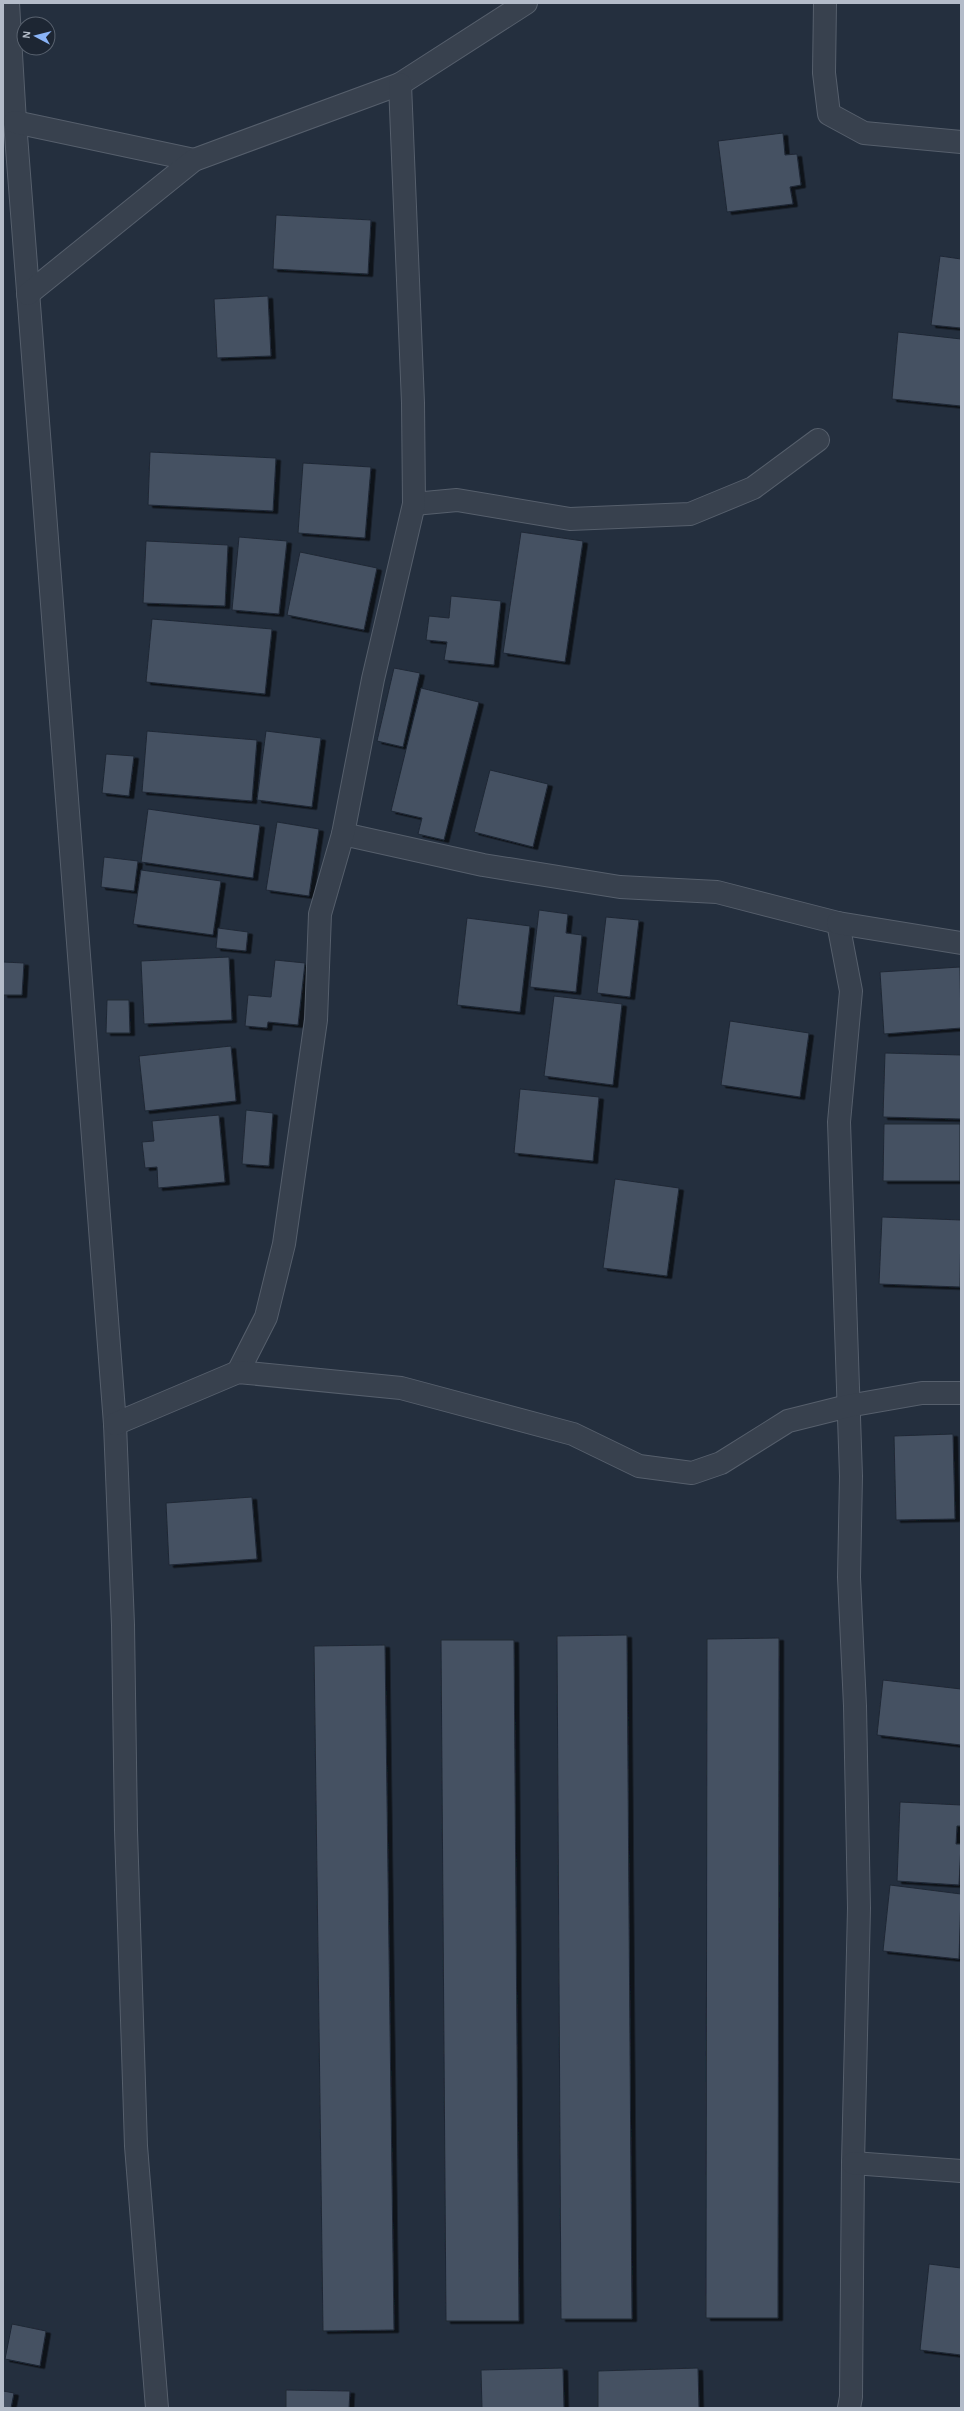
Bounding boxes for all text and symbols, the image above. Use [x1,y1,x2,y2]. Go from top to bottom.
north arrow [16,16,56,56]
text: N [21,30,32,39]

